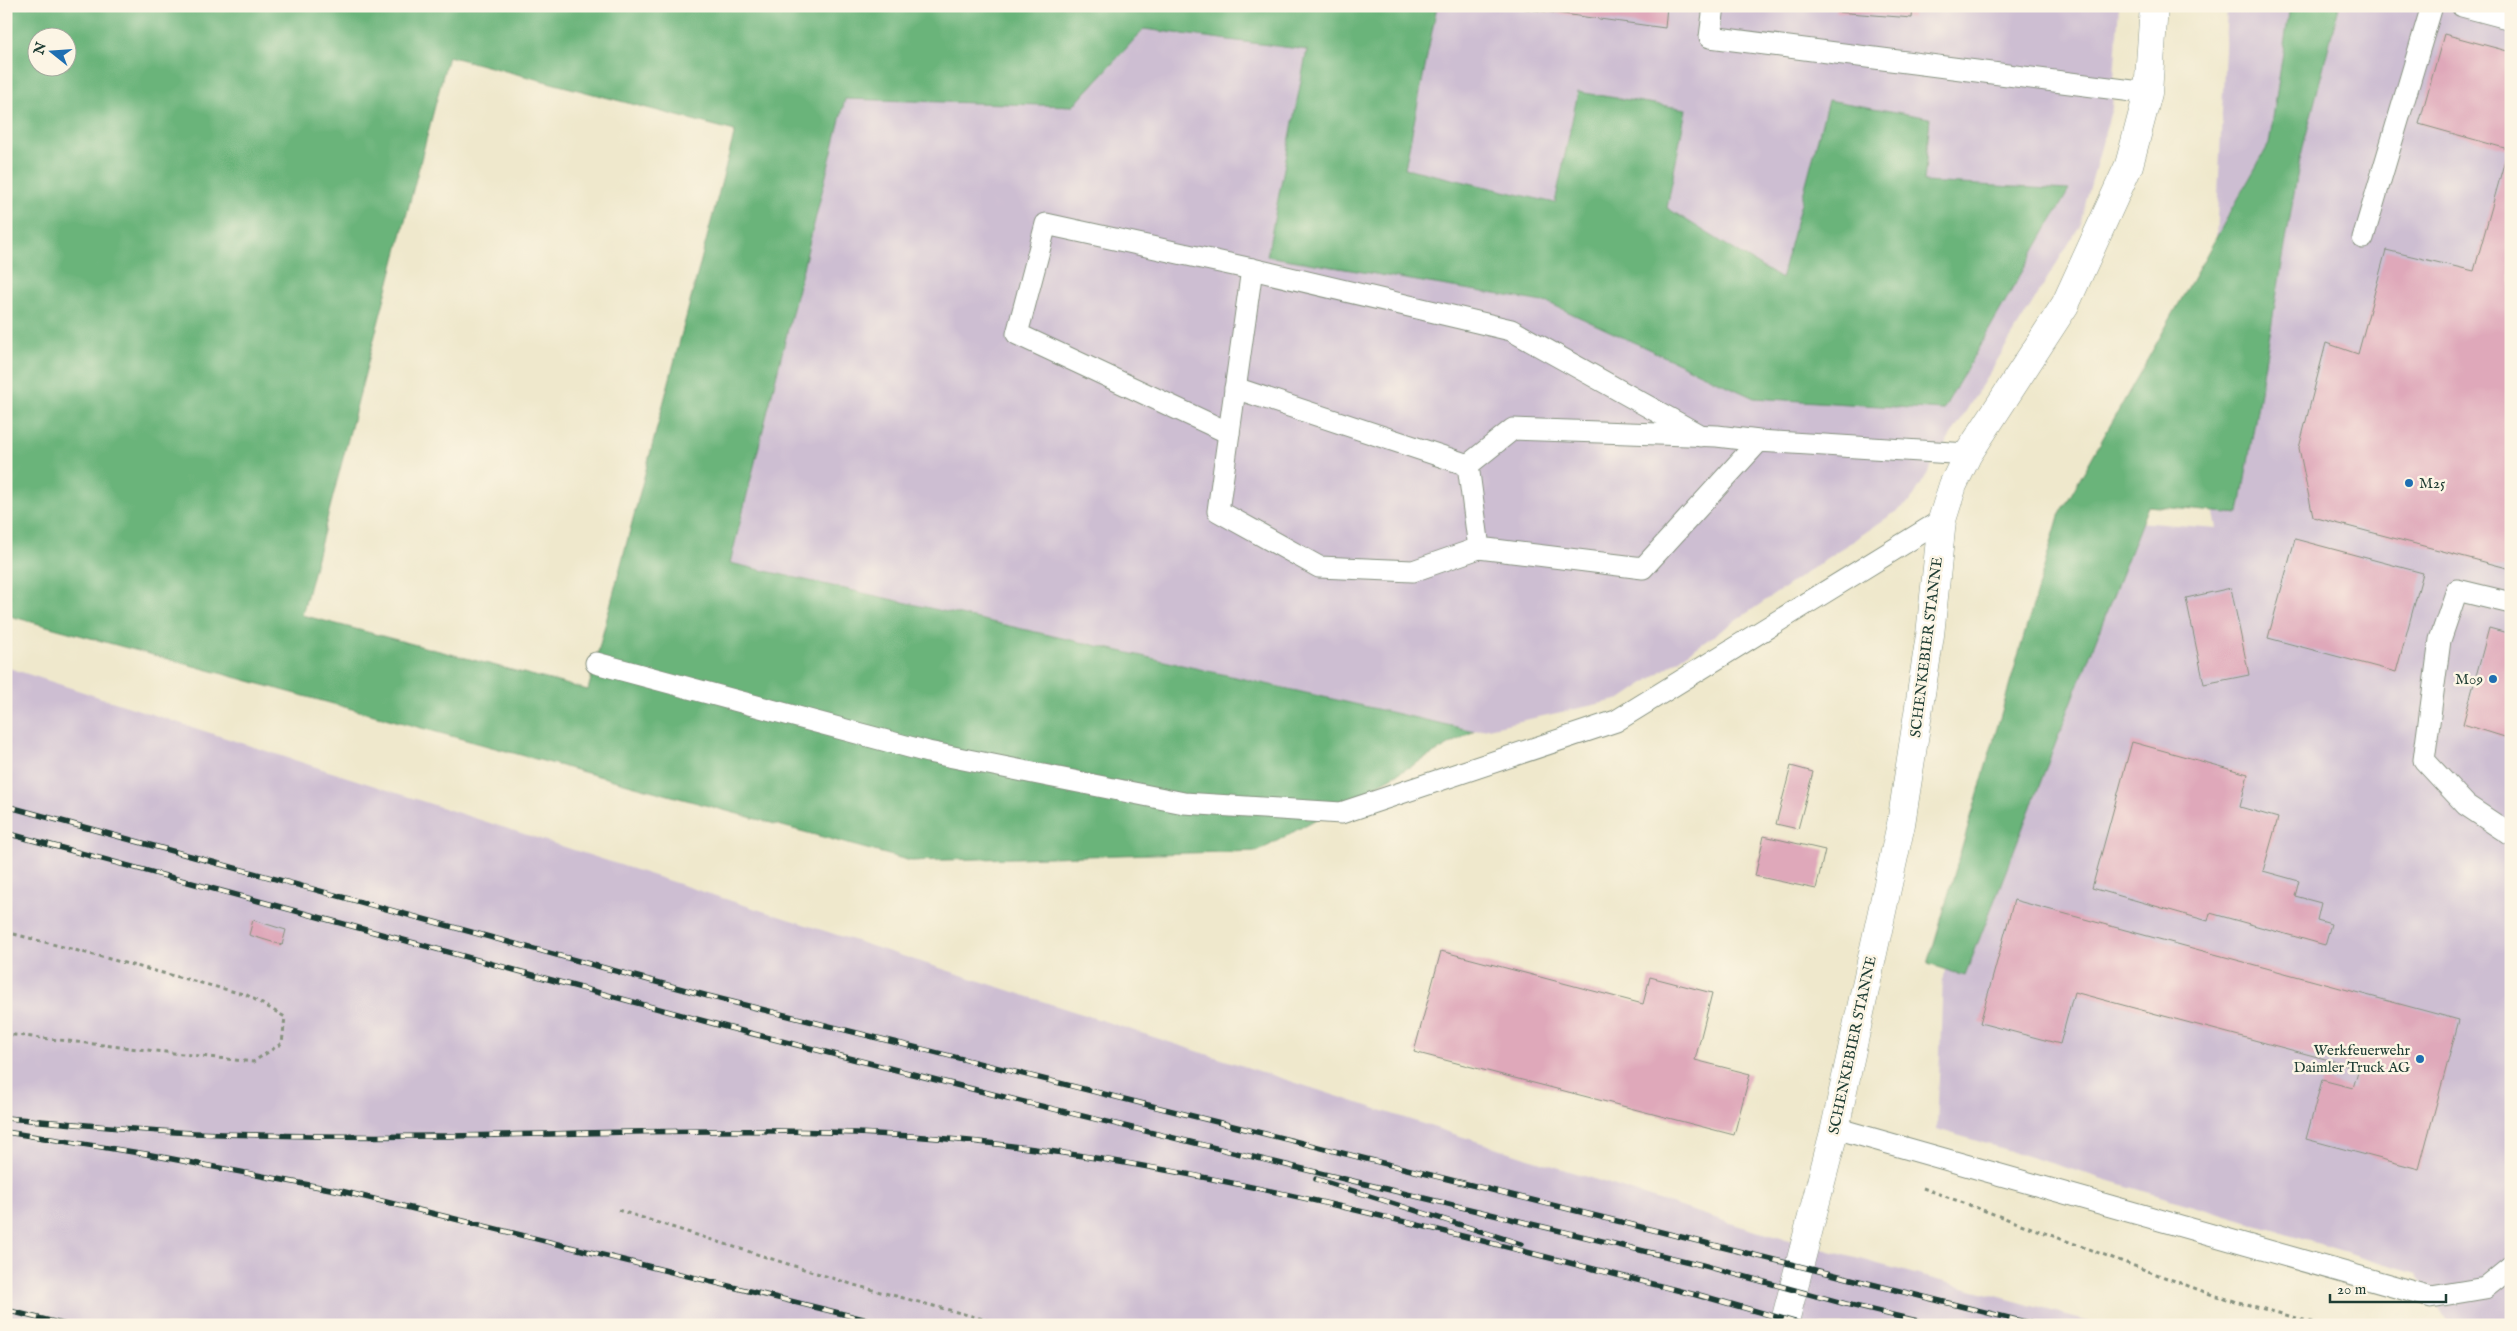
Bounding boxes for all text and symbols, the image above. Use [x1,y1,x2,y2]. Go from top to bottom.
north arrow [28,28,78,78]
text: N [30,40,51,58]
place label: M25 [2419,474,2446,493]
marker: M25 [2403,477,2415,489]
street label: SCHENKEBIER STANNE [1906,556,1947,739]
place label: M09 [2455,670,2483,689]
marker: M09 [2487,673,2499,685]
street label: SCHENKEBIER STANNE [1824,954,1881,1136]
place label: Werkfeuerwehr Daimler Truck AG [2294,1041,2410,1077]
marker: Werkfeuerwehr Daimler Truck AG [2414,1053,2426,1065]
scale bar [2330,1271,2446,1303]
text: 20 m [2337,1280,2367,1299]

